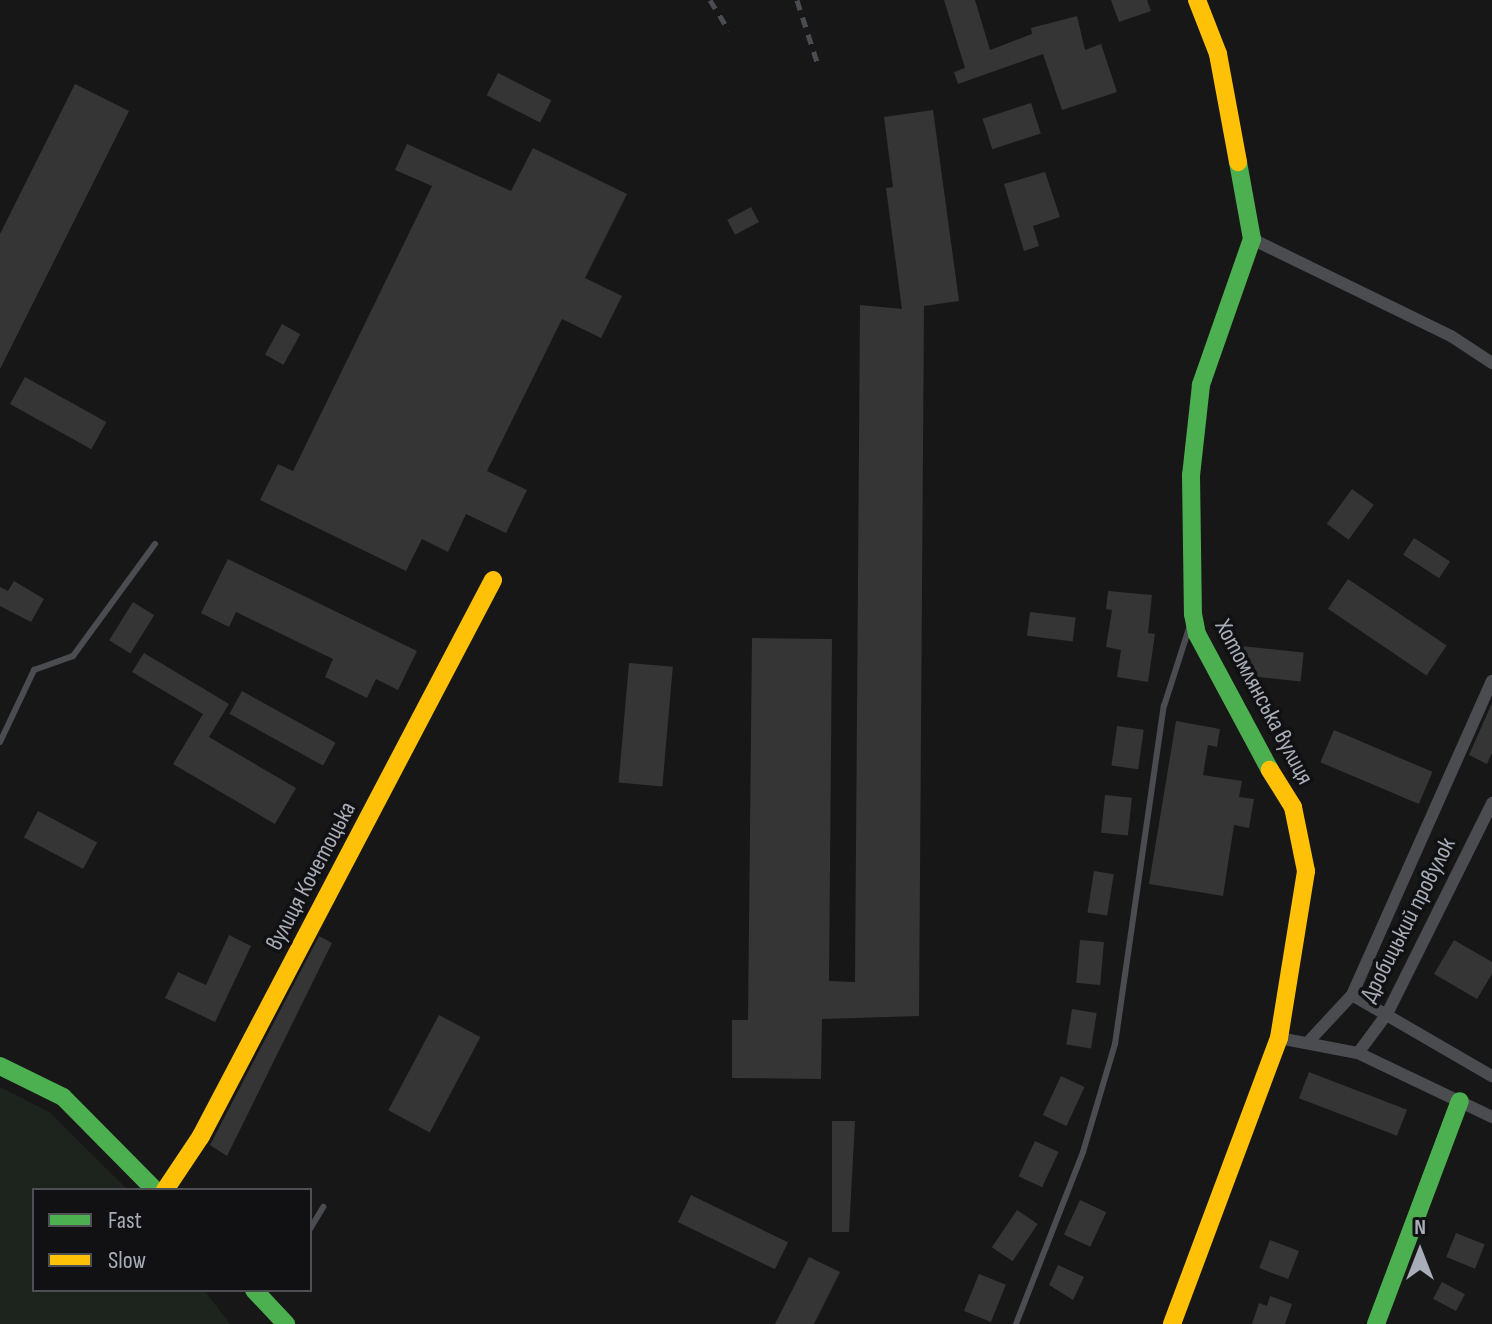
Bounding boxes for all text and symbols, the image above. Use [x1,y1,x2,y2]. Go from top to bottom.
street label: Хотомлянська вулиця [1208,615,1320,789]
street label: вулиця Кочетоцька [260,797,362,955]
street label: Дробицький провулок [1354,833,1462,1007]
legend [32,1188,312,1292]
text: Fast [108,1206,142,1235]
north arrow [1380,1212,1460,1292]
text: N [1414,1214,1426,1241]
text: Slow [108,1246,146,1275]

